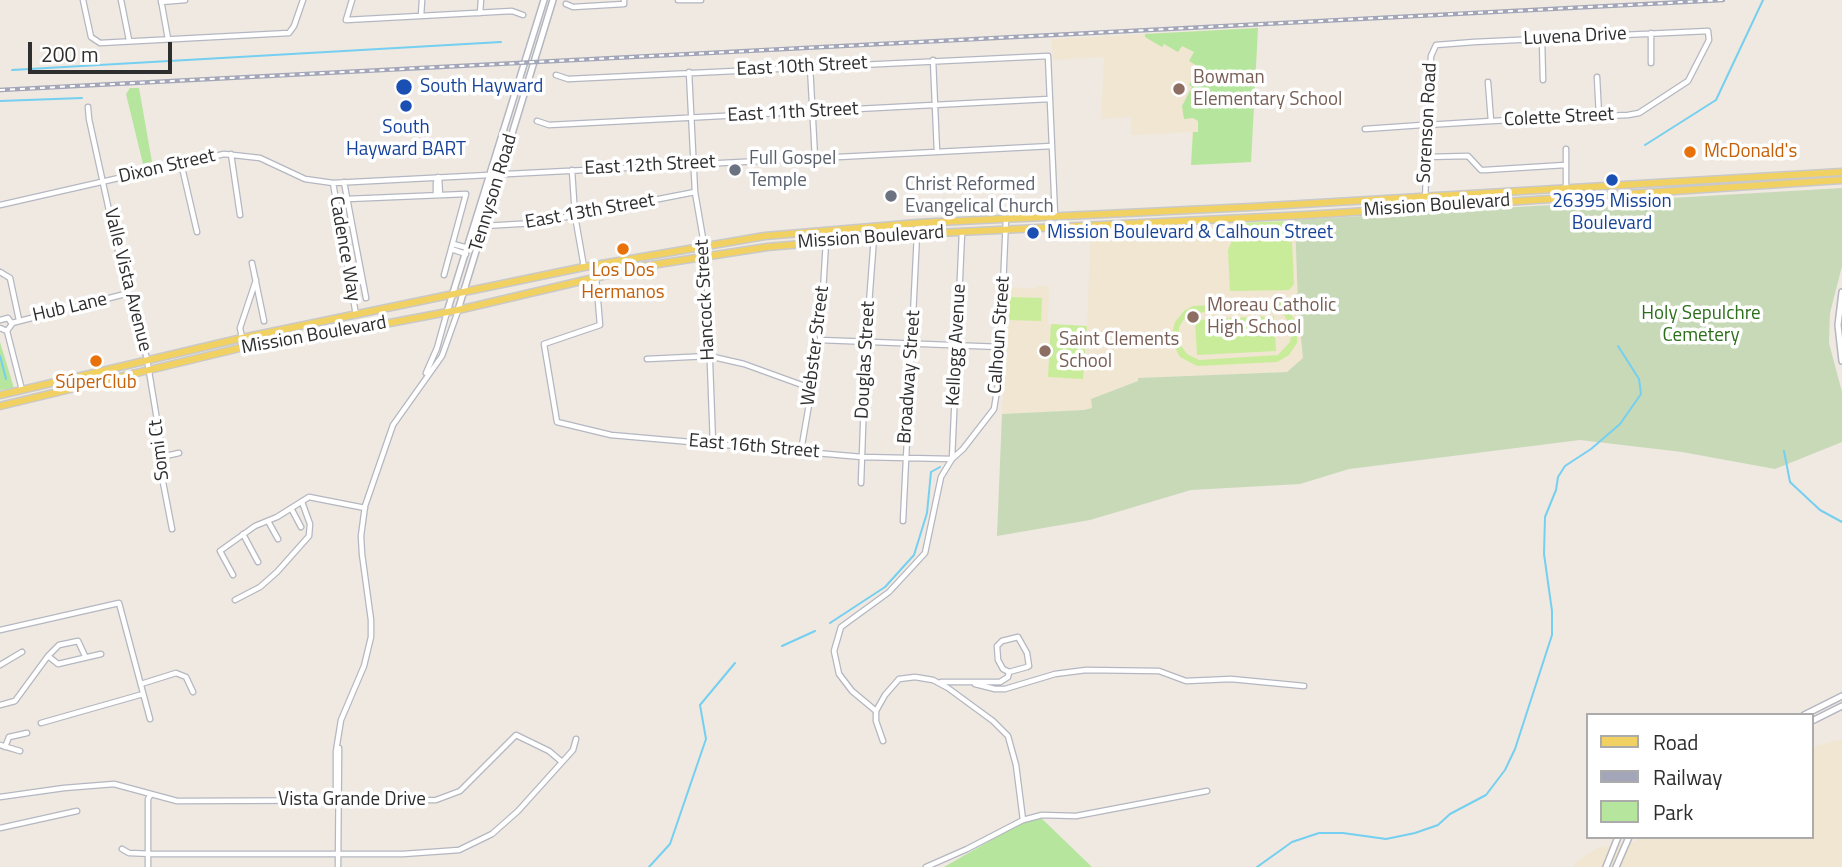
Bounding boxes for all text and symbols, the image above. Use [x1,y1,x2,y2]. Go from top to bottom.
street label: Luvena Drive [1523,23,1627,51]
scale bar [32,28,175,72]
text: 200 m [41,38,98,70]
street label: East 10th Street [736,52,868,82]
street label: Sorenson Road [1413,62,1443,184]
place label: Bowman Elementary School [1193,67,1342,111]
place label: South Hayward [420,76,543,98]
marker: South Hayward [394,77,414,97]
marker: Bowman Elementary School [1171,81,1187,97]
marker: South Hayward BART [398,98,414,114]
street label: East 11th Street [727,98,859,128]
street label: Colette Street [1503,104,1615,132]
place label: South Hayward BART [346,117,466,161]
street label: Tennyson Road [465,132,523,254]
place label: McDonald's [1704,141,1797,163]
marker: McDonald's [1682,144,1698,160]
street label: Dixon Street [117,145,217,189]
place label: Full Gospel Temple [749,148,836,192]
street label: East 12th Street [584,151,716,181]
marker: Full Gospel Temple [727,162,743,178]
marker: 26395 Mission Boulevard [1604,172,1620,188]
place label: Christ Reformed Evangelical Church [905,174,1054,218]
marker: Christ Reformed Evangelical Church [883,188,899,204]
street label: East 13th Street [524,189,656,235]
street label: Mission Boulevard [1363,190,1511,222]
place label: 26395 Mission Boulevard [1552,191,1672,235]
street label: Cadence Way [324,194,364,304]
street label: Valle Vista Avenue [98,206,156,354]
street label: Mission Boulevard [797,222,945,254]
place label: Mission Boulevard & Calhoun Street [1047,222,1333,244]
marker: Mission Boulevard & Calhoun Street [1025,225,1041,241]
street label: Hancock Street [691,239,721,361]
marker: Los Dos Hermanos [615,241,631,257]
place label: Los Dos Hermanos [581,260,665,304]
street label: Calhoun Street [985,275,1015,395]
street label: Kellogg Avenue [942,283,972,407]
street label: Webster Street [797,285,835,407]
street label: Hub Lane [31,288,109,328]
place label: Moreau Catholic High School [1207,295,1336,339]
street label: Douglas Street [852,300,880,420]
park label: Holy Sepulchre Cemetery [1641,303,1761,347]
street label: Broadway Street [894,309,926,445]
marker: Moreau Catholic High School [1185,309,1201,325]
street label: Mission Boulevard [240,312,388,360]
place label: Saint Clements School [1059,329,1179,373]
marker: Saint Clements School [1037,343,1053,359]
marker: SúperClub [88,353,104,369]
place label: SúperClub [55,372,137,394]
street label: Somi Ct [145,418,175,482]
street label: East 16th Street [688,430,820,464]
legend [1587,713,1814,839]
text: Road [1653,726,1698,758]
text: Railway [1653,761,1722,793]
street label: Vista Grande Drive [278,789,426,811]
text: Park [1653,796,1693,828]

